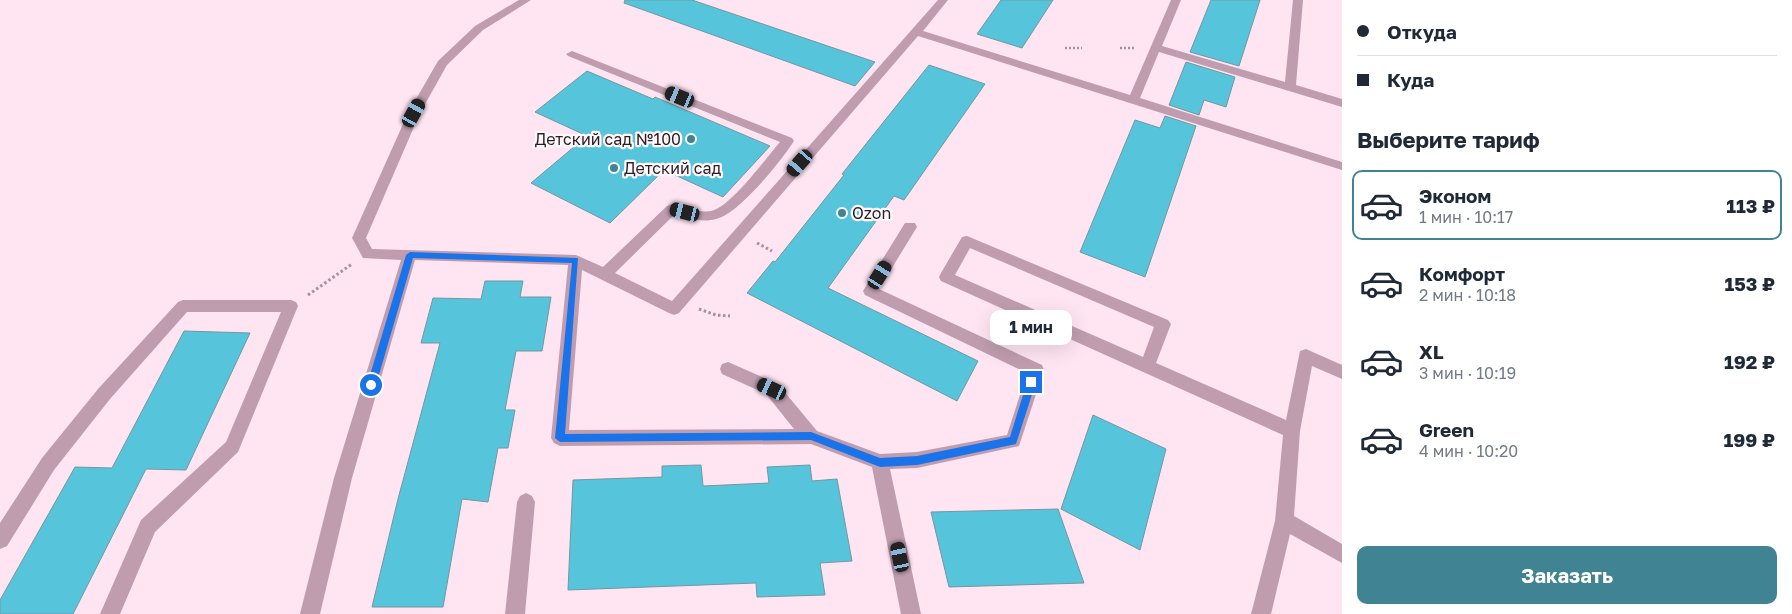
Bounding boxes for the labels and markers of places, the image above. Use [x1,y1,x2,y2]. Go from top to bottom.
place label: Детский сад №100 [535,129,681,149]
marker: Детский сад №100 [685,133,697,145]
place label: Детский сад [624,158,722,178]
marker: Детский сад [608,162,620,174]
place label: Ozon [852,203,891,223]
marker: Ozon [836,207,848,219]

